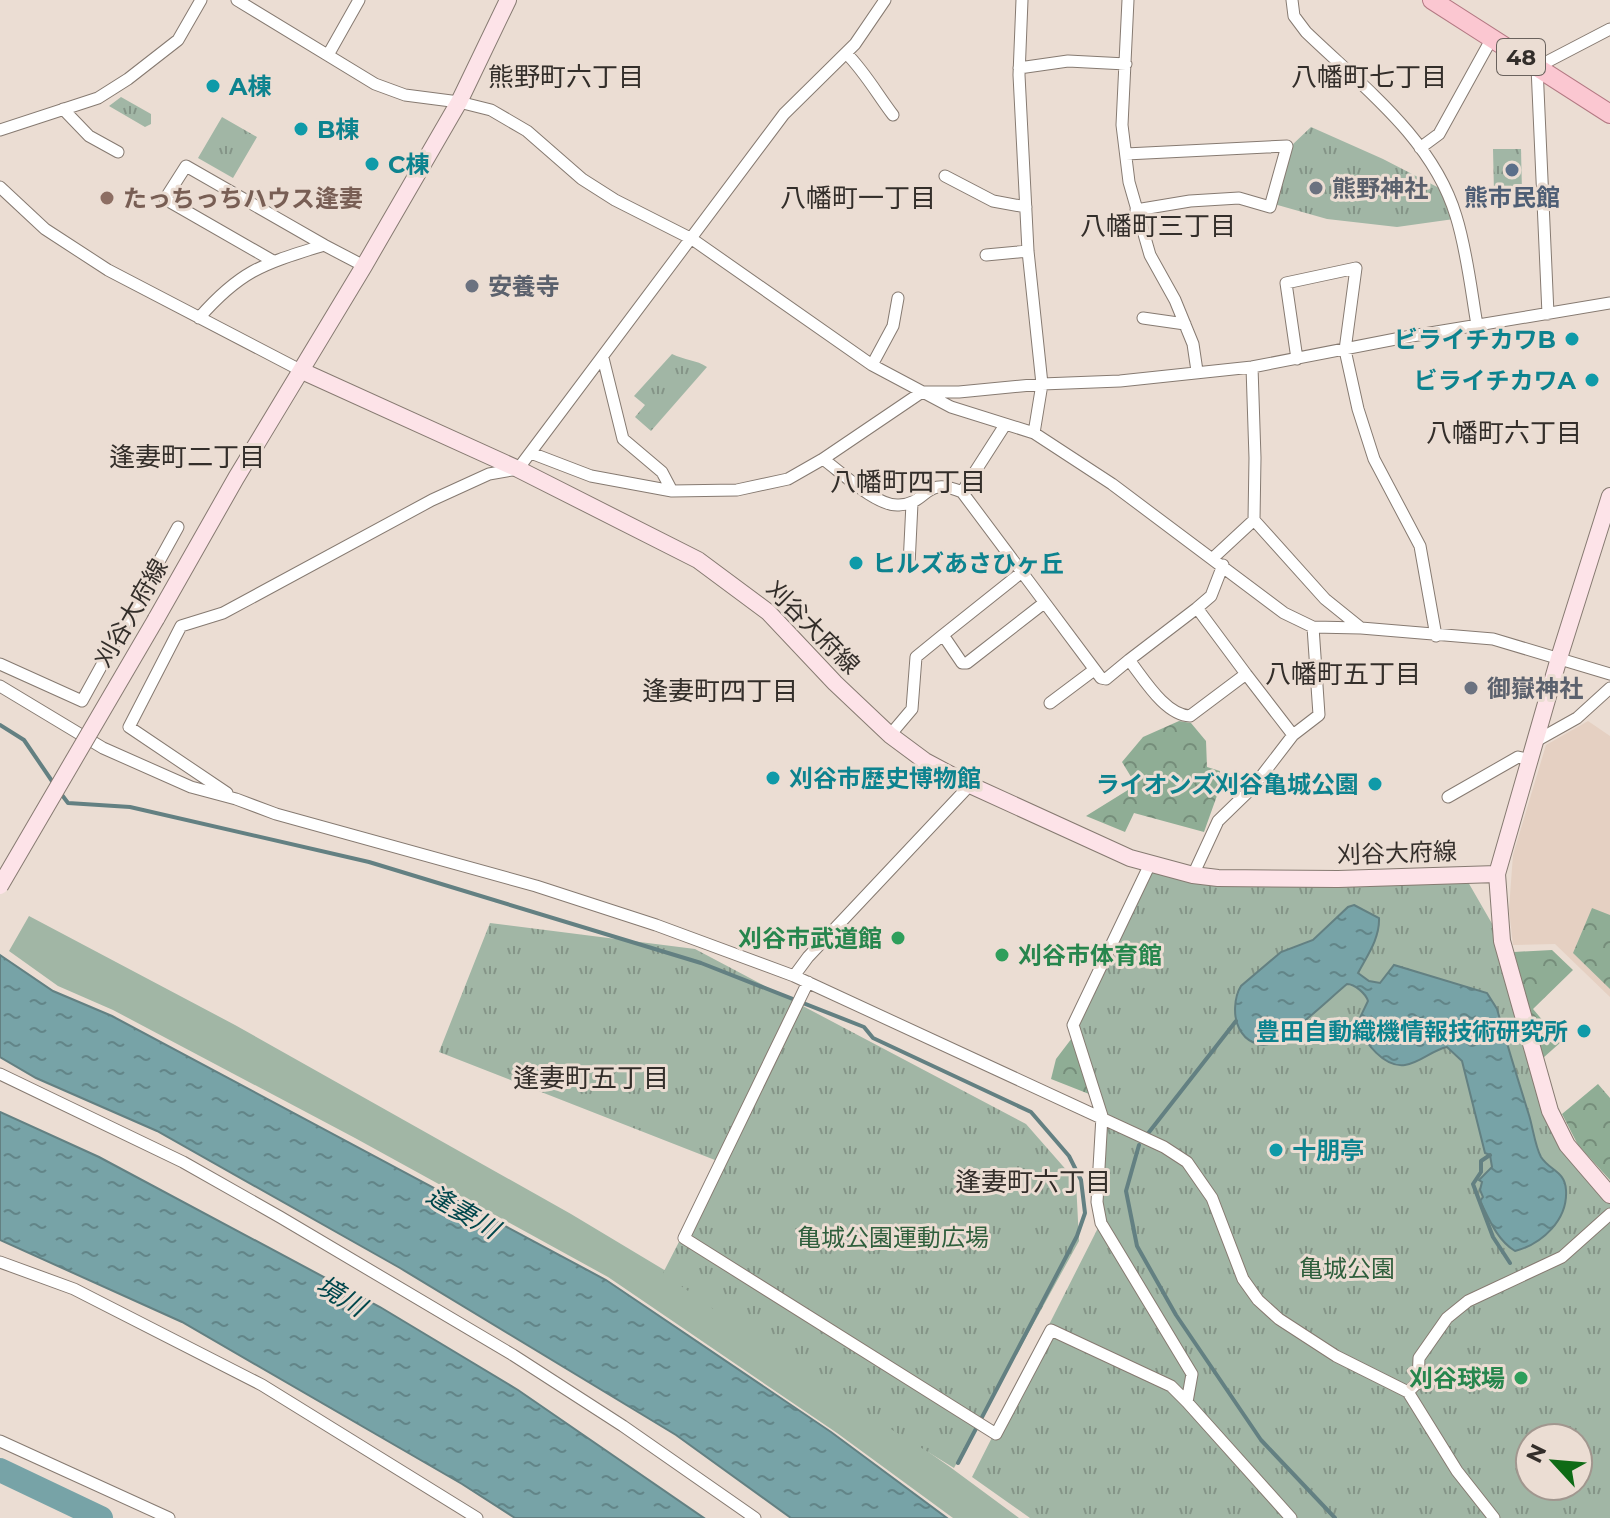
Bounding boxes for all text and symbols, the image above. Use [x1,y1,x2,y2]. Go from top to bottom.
road number: 48 [1497,39,1545,75]
district label: 熊野町六丁目 [488,61,644,93]
district label: 八幡町七丁目 [1291,61,1447,93]
place label: A棟 [228,72,271,101]
marker: A棟 [204,77,222,95]
place label: B棟 [317,115,359,144]
marker: B棟 [292,120,310,138]
place label: C棟 [388,150,429,179]
marker: C棟 [363,155,381,173]
marker: 熊市民館 [1503,161,1521,179]
place label: 熊野神社 [1332,174,1428,203]
marker: 熊野神社 [1307,179,1325,197]
district label: 八幡町一丁目 [780,182,936,214]
place label: 熊市民館 [1464,183,1560,212]
place label: たっちっちハウス逢妻 [123,184,363,213]
marker: たっちっちハウス逢妻 [98,189,116,207]
district label: 八幡町三丁目 [1080,210,1236,242]
place label: 安養寺 [488,272,560,301]
marker: 安養寺 [463,277,481,295]
place label: ビライチカワB [1394,325,1556,354]
marker: ビライチカワB [1563,330,1581,348]
place label: ビライチカワA [1414,366,1577,395]
marker: ビライチカワA [1583,371,1601,389]
district label: 八幡町六丁目 [1426,417,1582,449]
district label: 逢妻町二丁目 [109,441,265,473]
district label: 八幡町四丁目 [830,466,986,498]
place label: ヒルズあさひヶ丘 [872,549,1064,578]
street label: 刈谷大府線 [88,554,174,672]
marker: ヒルズあさひヶ丘 [847,554,865,572]
street label: 刈谷大府線 [760,574,866,680]
district label: 八幡町五丁目 [1265,658,1421,690]
place label: 御嶽神社 [1487,674,1583,703]
district label: 逢妻町四丁目 [642,675,798,707]
marker: 御嶽神社 [1462,679,1480,697]
place label: 刈谷市歴史博物館 [789,764,981,793]
marker: 刈谷市歴史博物館 [764,769,782,787]
place label: ライオンズ刈谷亀城公園 [1095,770,1359,799]
marker: ライオンズ刈谷亀城公園 [1366,775,1384,793]
street label: 刈谷大府線 [1337,836,1457,870]
place label: 刈谷市武道館 [738,924,882,953]
marker: 刈谷市武道館 [889,929,907,947]
place label: 刈谷市体育館 [1018,941,1162,970]
marker: 刈谷市体育館 [993,946,1011,964]
place label: 豊田自動織機情報技術研究所 [1256,1017,1568,1046]
marker: 豊田自動織機情報技術研究所 [1575,1022,1593,1040]
district label: 逢妻町五丁目 [513,1062,669,1094]
place label: 十朋亭 [1292,1136,1364,1165]
marker: 十朋亭 [1267,1141,1285,1159]
district label: 逢妻町六丁目 [955,1166,1111,1198]
water label: 逢妻川 [421,1179,507,1247]
park label: 亀城公園運動広場 [797,1223,989,1252]
park label: 亀城公園 [1299,1254,1395,1283]
water label: 境川 [310,1269,374,1325]
place label: 刈谷球場 [1409,1364,1505,1393]
marker: 刈谷球場 [1512,1369,1530,1387]
north arrow [1514,1422,1594,1502]
text: N [1520,1440,1553,1467]

